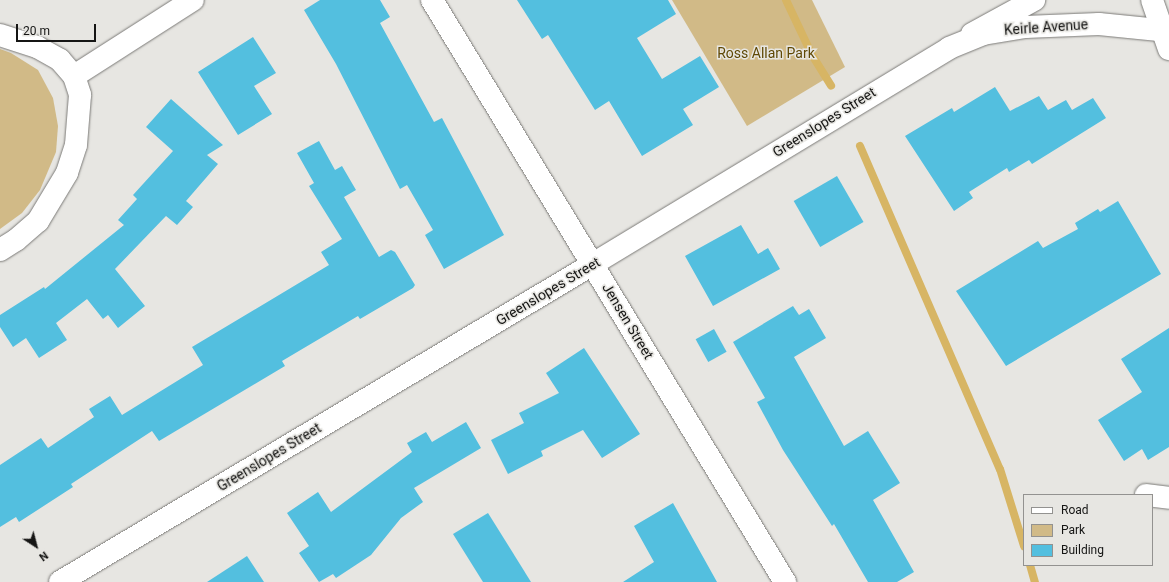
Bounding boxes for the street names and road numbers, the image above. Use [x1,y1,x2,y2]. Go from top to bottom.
street label: Keirle Avenue [1003,16,1089,38]
street label: Greenslopes Street [769,84,879,160]
street label: Greenslopes Street [493,253,603,329]
street label: Jensen Street [599,280,657,362]
street label: Greenslopes Street [214,419,324,495]

